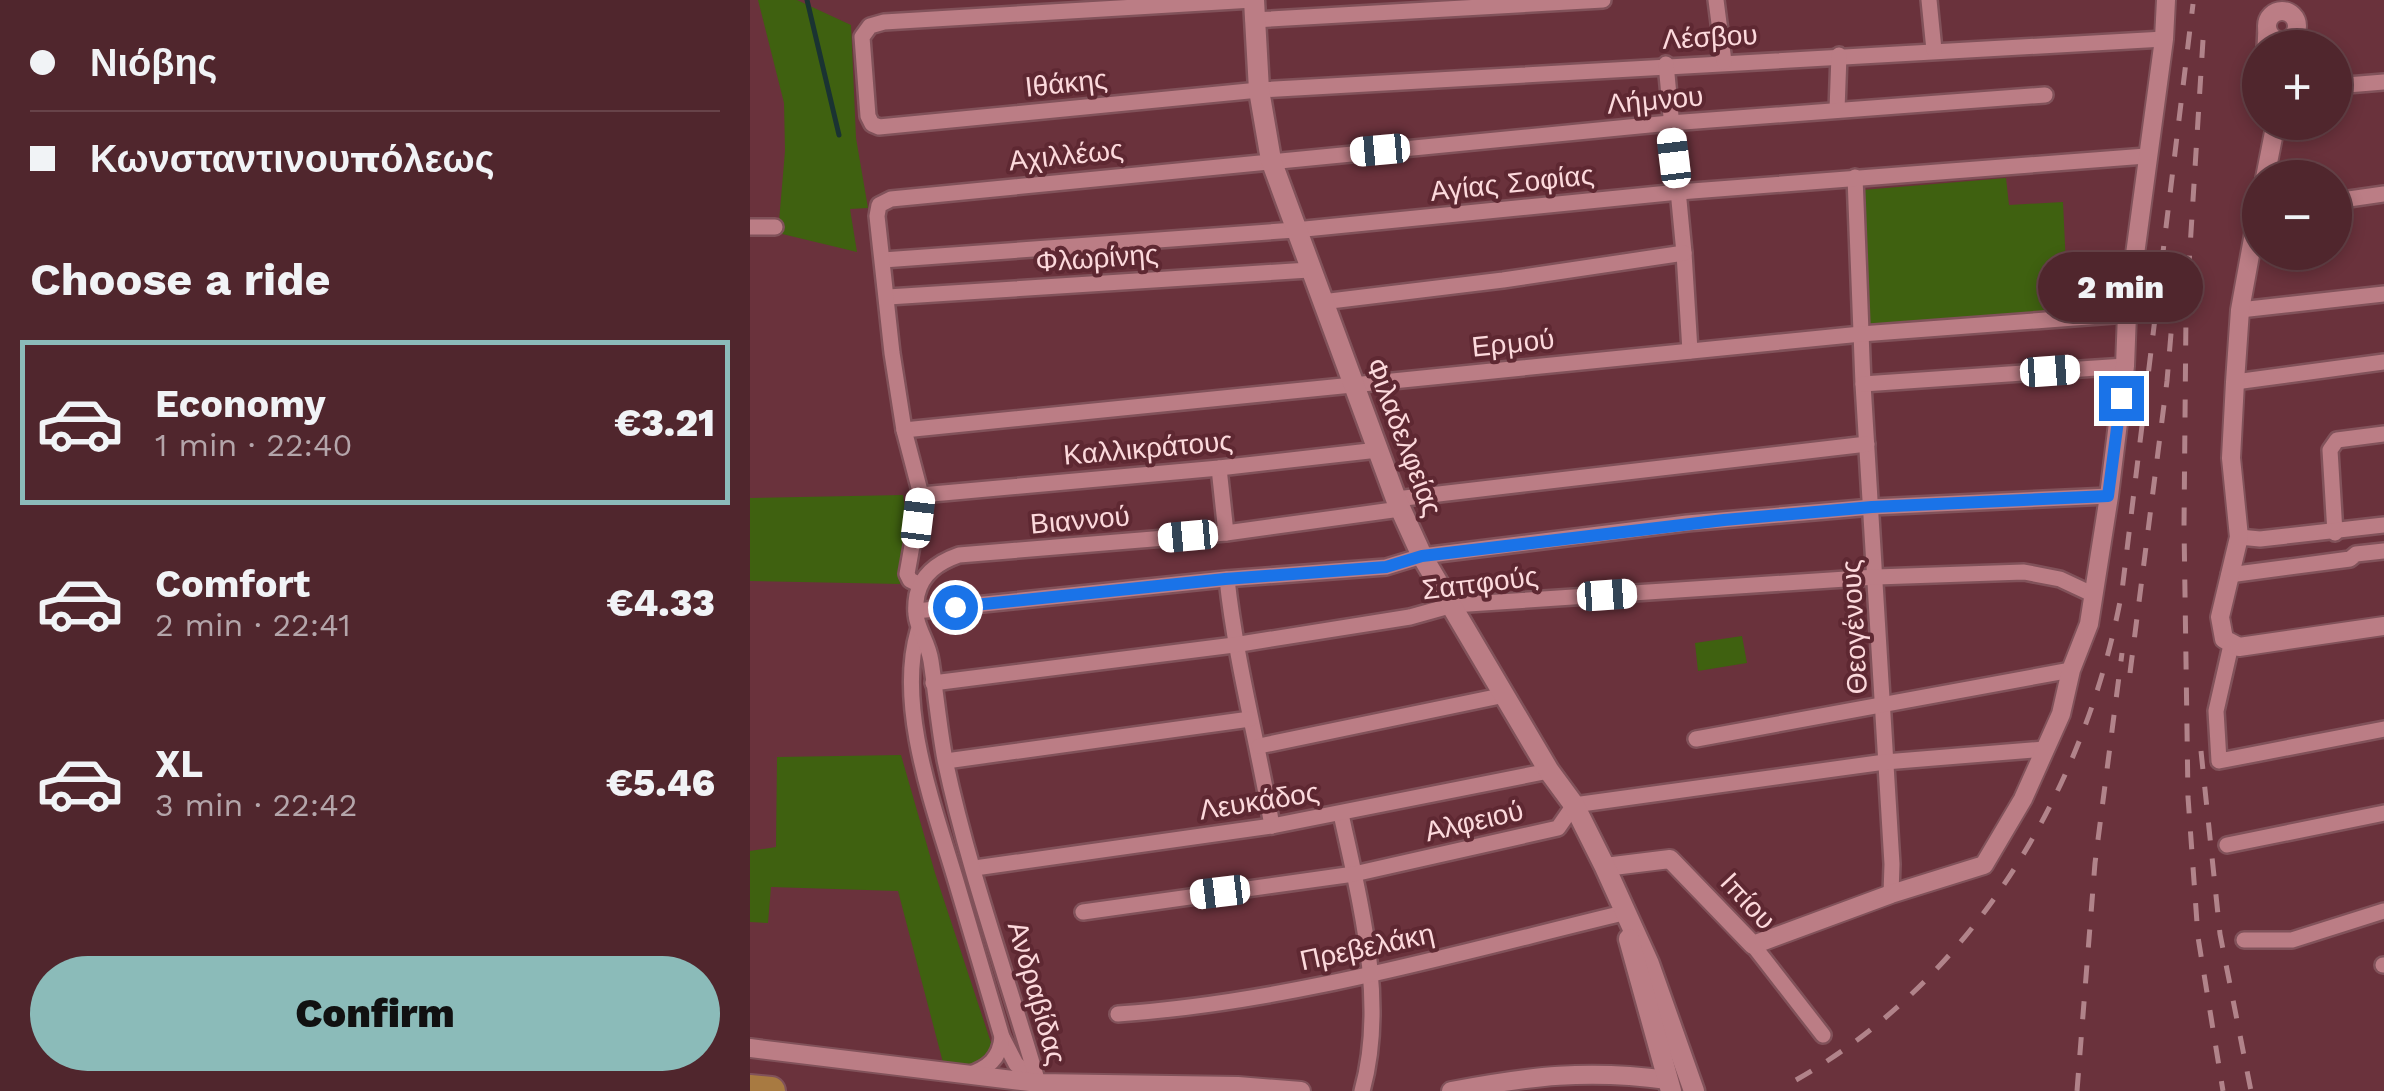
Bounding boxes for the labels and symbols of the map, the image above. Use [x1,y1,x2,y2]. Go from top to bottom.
street label: Λέσβου [1661,18,1759,56]
street label: Ιθάκης [1023,62,1109,104]
street label: Λήμνου [1605,79,1705,121]
car [1655,126,1693,190]
car [1349,132,1411,168]
street label: Αχιλλέως [1007,133,1125,177]
street label: Αγίας Σοφίας [1428,158,1596,208]
street label: Φλωρίνης [1034,237,1160,279]
callout: 2 min [2038,253,2204,323]
street label: Ερμού [1470,322,1556,364]
street label: Φιλαδελφείας [1359,353,1449,521]
car [2019,354,2081,388]
route end [2099,376,2144,421]
street label: Καλλικράτους [1062,424,1234,472]
car [899,486,937,550]
street label: Βιαννού [1029,499,1131,541]
car [1157,518,1219,554]
street label: Θεογένους [1834,559,1874,695]
street label: Σαπφούς [1420,560,1540,606]
car [1576,578,1638,612]
route start [933,585,978,630]
street label: Λευκάδος [1197,775,1321,827]
street label: Αλφειού [1422,794,1526,848]
street label: Ιπίου [1714,866,1782,936]
car [1188,873,1252,911]
street label: Πρεβελάκη [1297,917,1437,977]
street label: Ανδραβίδας [1001,918,1073,1068]

